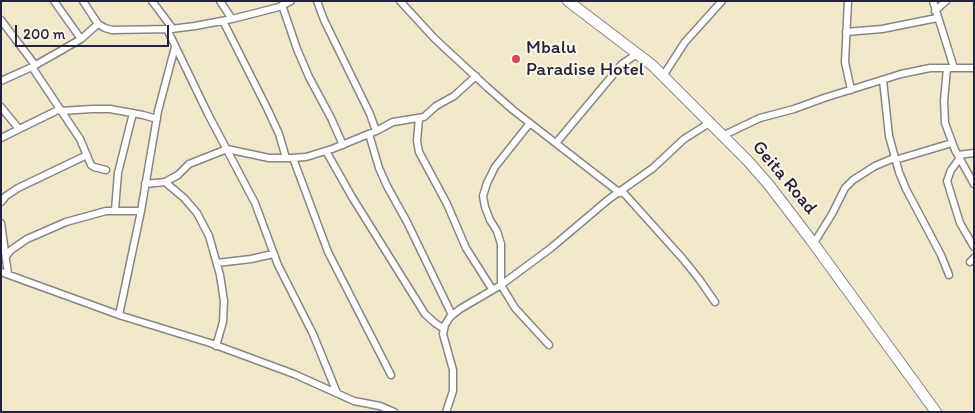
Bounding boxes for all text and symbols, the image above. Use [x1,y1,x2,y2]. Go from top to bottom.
scale bar [18,15,171,47]
text: 200 m [23,25,65,43]
place label: Mbalu Paradise Hotel [526,37,644,81]
marker: Mbalu Paradise Hotel [510,53,522,65]
street label: Geita Road [747,136,821,220]

